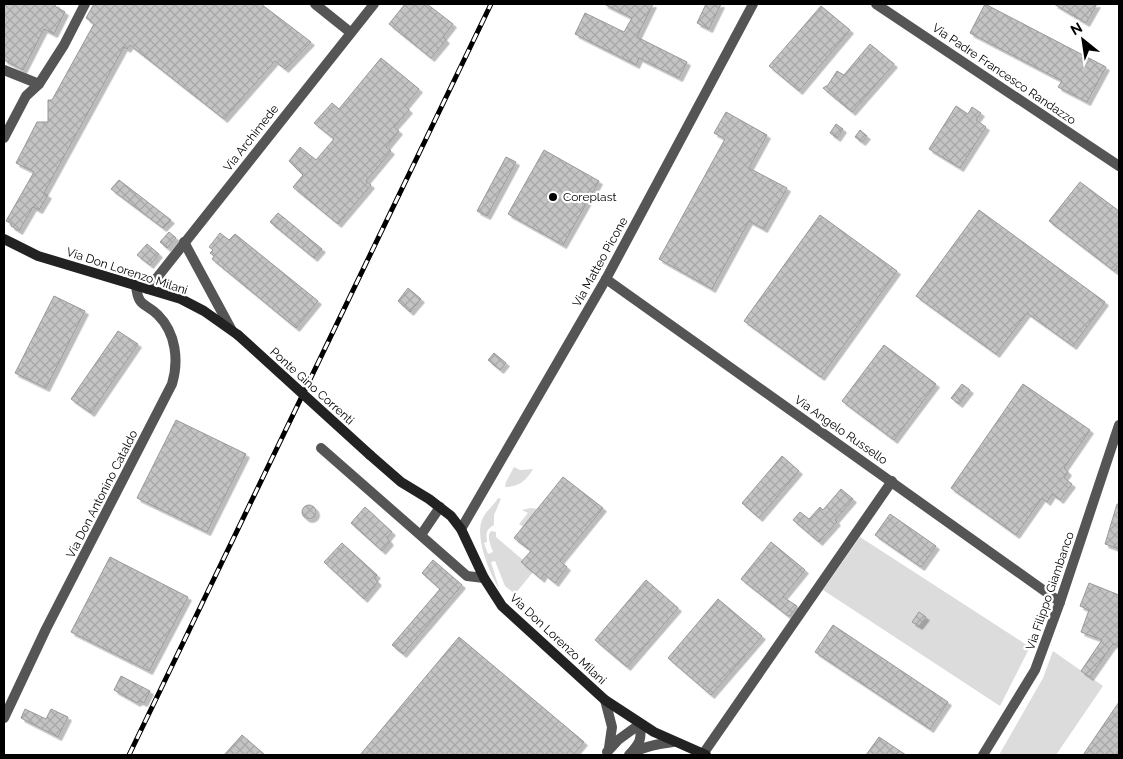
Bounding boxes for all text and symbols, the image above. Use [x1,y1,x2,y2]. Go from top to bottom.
north arrow [1058,15,1108,65]
text: N [1068,19,1085,38]
street label: Via Padre Francesco Randazzo [929,21,1079,127]
street label: Via Archimede [221,102,281,174]
place label: Coreplast [563,190,616,204]
marker: Coreplast [547,191,559,203]
street label: Via Matteo Picone [570,215,630,309]
street label: Via Don Lorenzo Milani [65,245,189,297]
street label: Ponte Gino Correnti [267,345,357,427]
street label: Via Angelo Russello [792,393,890,467]
street label: Via Don Antonino Cataldo [64,428,140,560]
street label: Via Filippo Giambanco [1023,530,1077,652]
street label: Via Don Lorenzo Milani [507,591,609,687]

